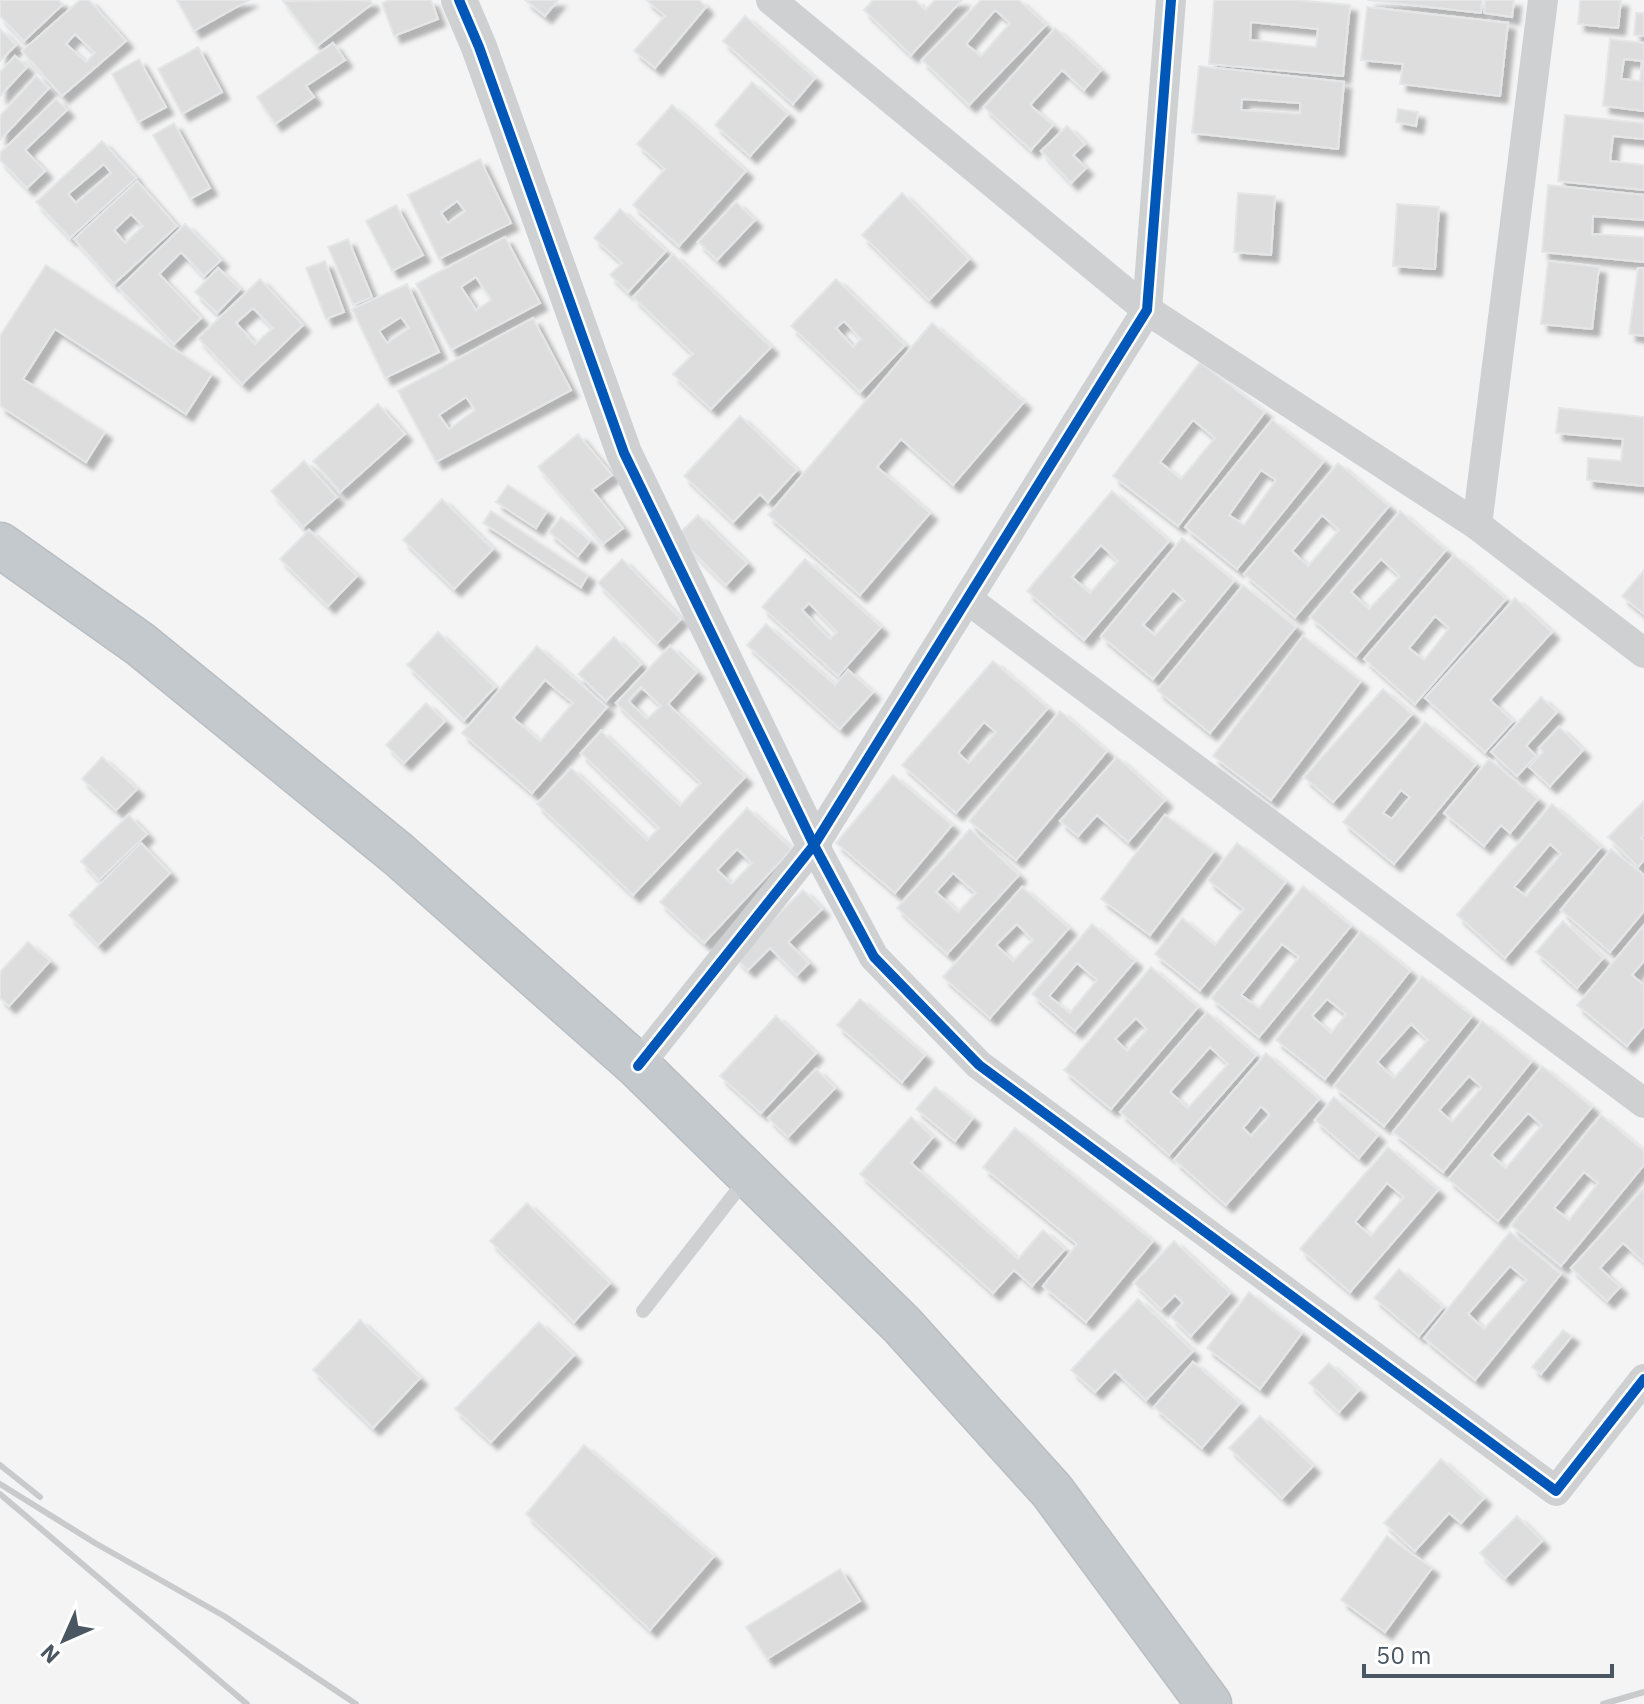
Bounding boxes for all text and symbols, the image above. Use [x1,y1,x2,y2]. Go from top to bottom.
north arrow [24,1600,104,1680]
scale bar [1364,1628,1612,1678]
text: N [34,1639,65,1670]
text: 50 m [1376,1639,1431,1671]

